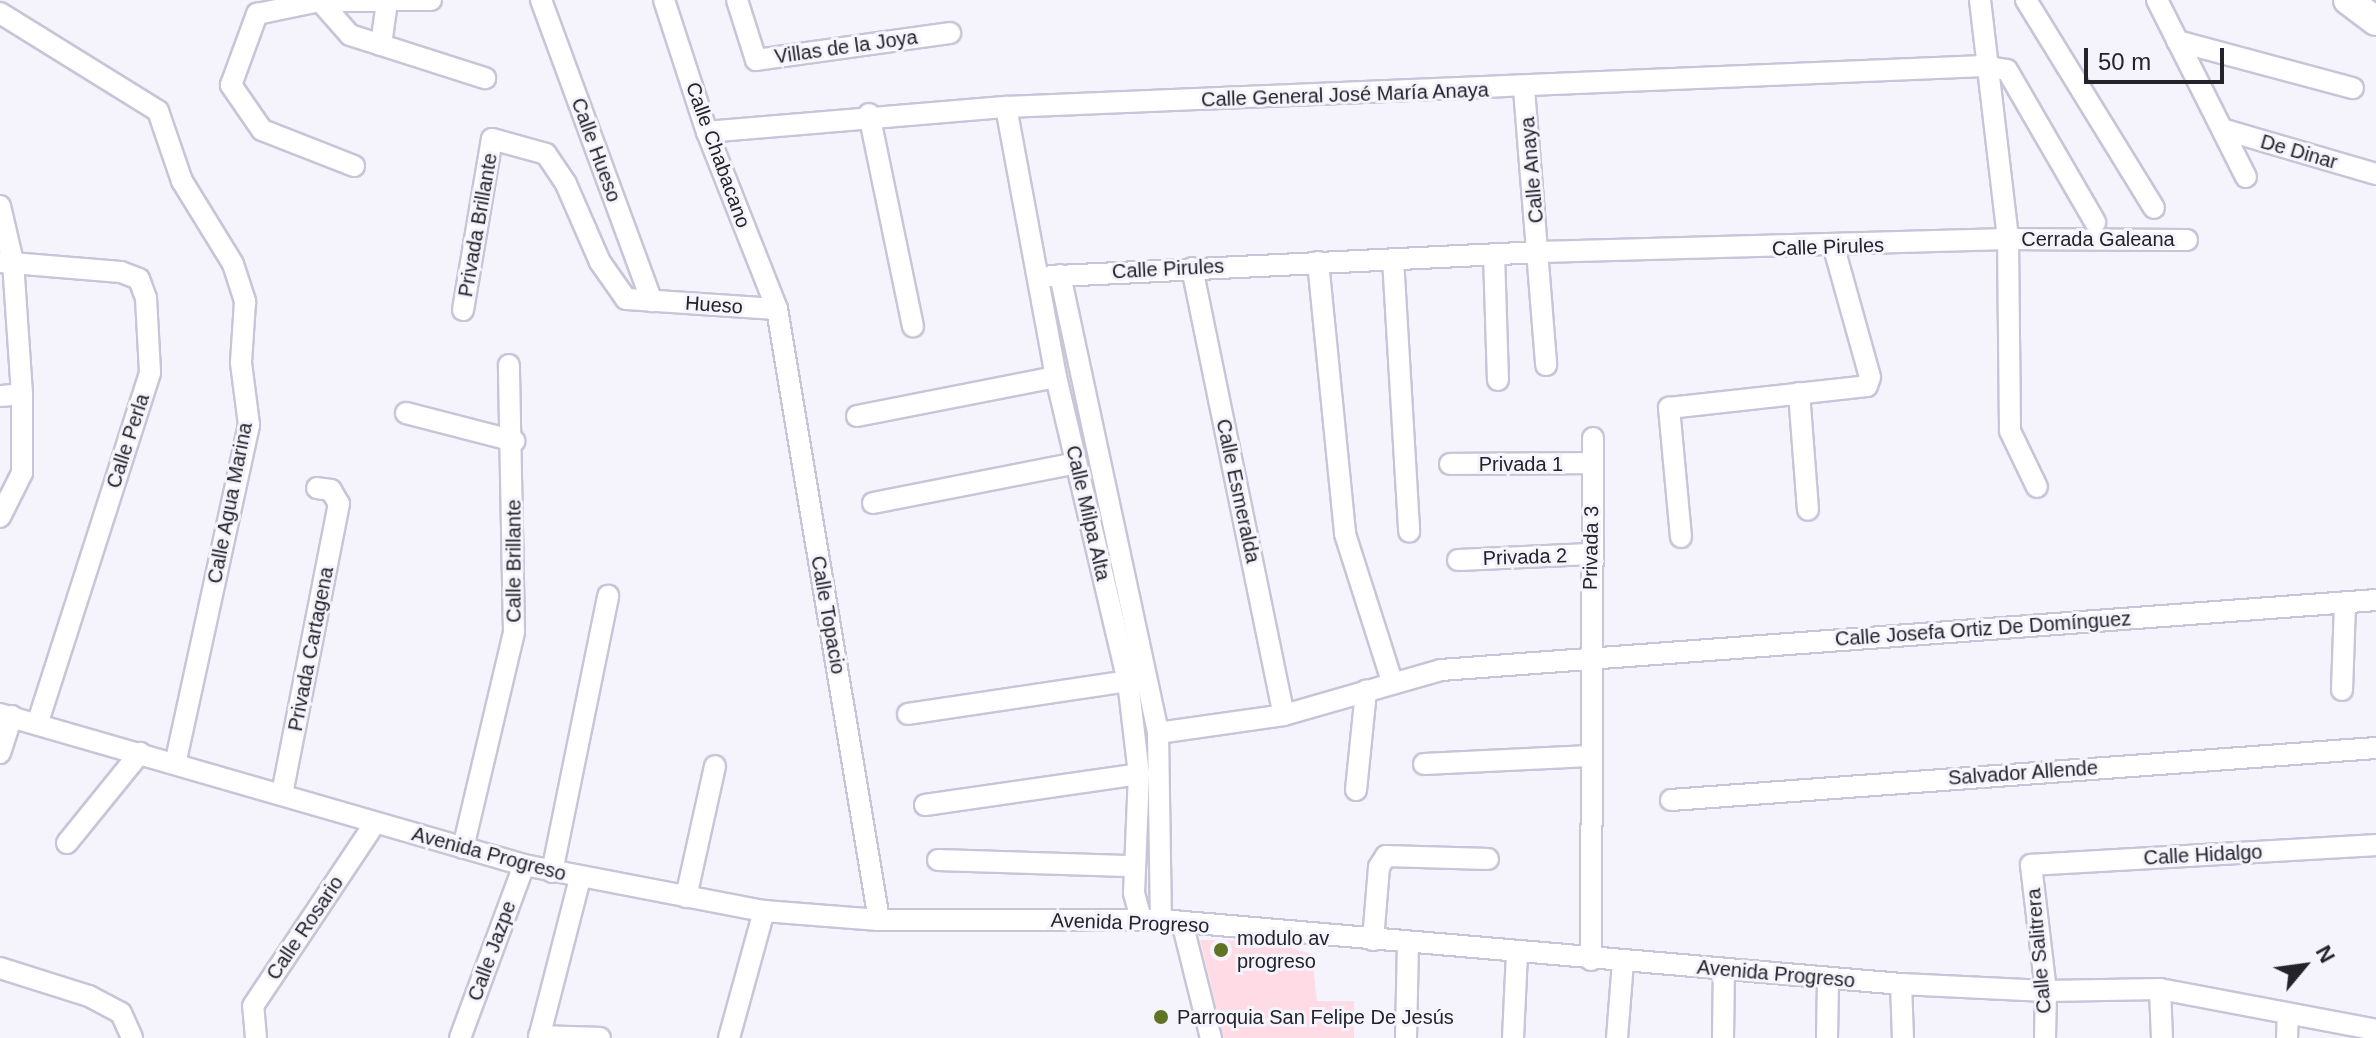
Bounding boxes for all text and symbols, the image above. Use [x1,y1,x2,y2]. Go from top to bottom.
street label: Villas de la Joya [773,25,919,69]
scale bar [2088,32,2228,82]
text: 50 m [2098,48,2151,75]
street label: Calle General José María Anaya [1200,78,1490,112]
street label: Calle Chabacano [680,79,756,231]
street label: Calle Hueso [566,95,626,205]
street label: Calle Anaya [1515,115,1549,225]
street label: De Dinar [2258,130,2340,174]
street label: Privada Brillante [454,151,502,299]
street label: Cerrada Galeana [2021,227,2175,251]
street label: Calle Pirules [1771,233,1885,261]
street label: Calle Pirules [1111,254,1225,284]
street label: Hueso [684,291,744,319]
street label: Calle Perla [101,391,155,491]
street label: Calle Esmeralda [1211,417,1265,565]
street label: Calle Agua Marina [203,420,257,586]
street label: Calle Milpa Alta [1061,443,1115,583]
street label: Privada 1 [1479,452,1563,476]
street label: Calle Brillante [502,499,526,623]
street label: Privada 3 [1578,506,1604,590]
street label: Privada 2 [1482,544,1568,570]
street label: Calle Topacio [806,554,850,676]
street label: Privada Cartagena [283,565,339,733]
street label: Calle Josefa Ortiz De Domínguez [1834,607,2132,651]
street label: Salvador Allende [1947,756,2099,790]
street label: Avenida Progreso [409,822,569,886]
street label: Calle Hidalgo [2143,840,2263,870]
street label: Calle Rosario [261,872,349,984]
street label: Calle Salitrera [2022,887,2056,1015]
street label: Calle Jazpe [463,898,521,1004]
street label: Avenida Progreso [1050,908,1210,938]
place label: modulo av progreso [1237,926,1329,973]
north arrow [2264,926,2344,1006]
marker: modulo av progreso [1212,941,1230,959]
text: N [2311,941,2340,967]
street label: Avenida Progreso [1696,955,1856,993]
place label: Parroquia San Felipe De Jesús [1177,1005,1454,1029]
marker: Parroquia San Felipe De Jesús [1152,1008,1170,1026]

